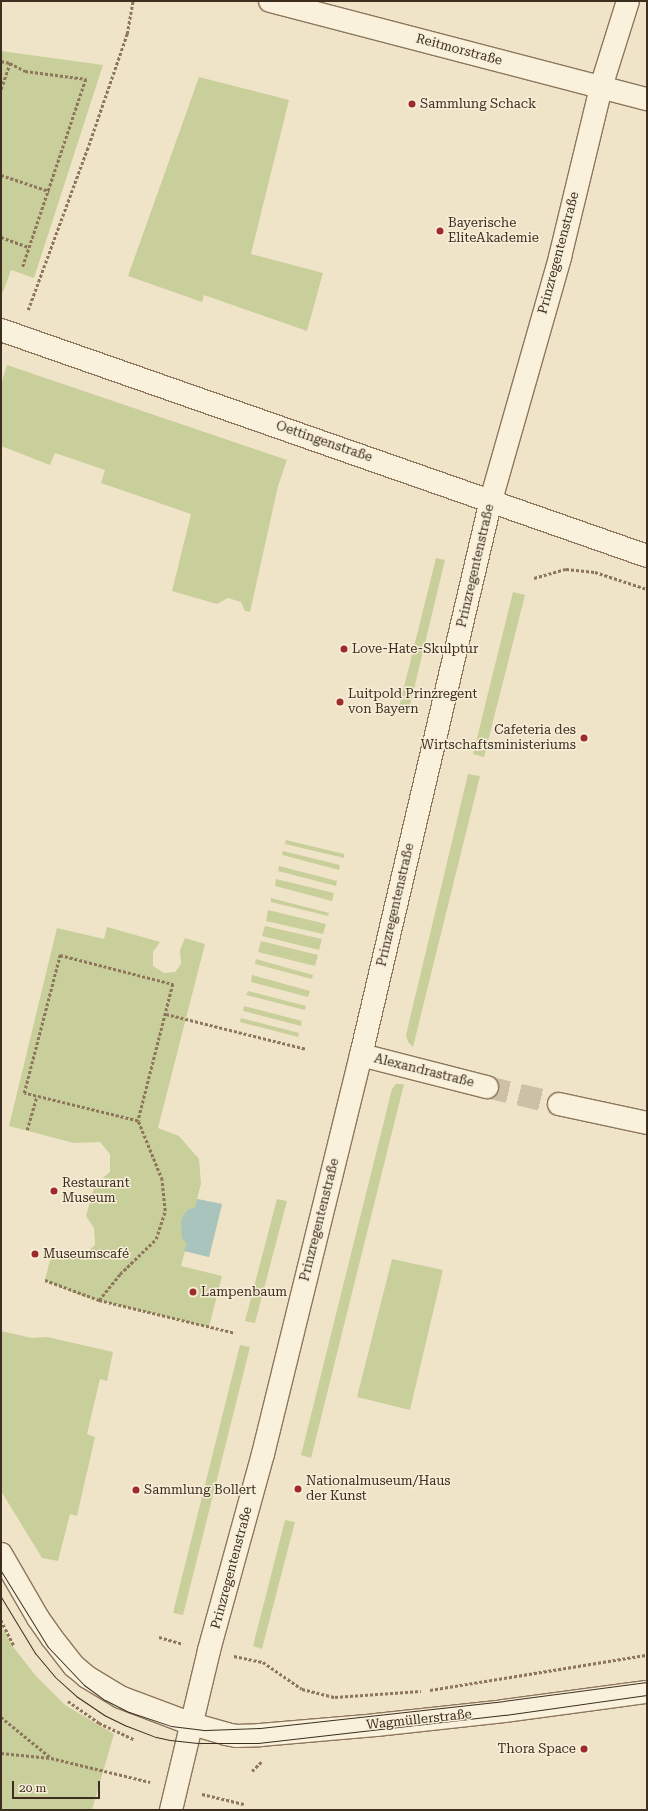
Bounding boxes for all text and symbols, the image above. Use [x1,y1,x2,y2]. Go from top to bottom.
street label: Reitmorstraße [414,31,504,69]
place label: Sammlung Schack [420,96,536,112]
marker: Sammlung Schack [407,99,417,109]
street label: Prinzregentenstraße [535,190,583,316]
place label: Bayerische EliteAkademie [448,216,539,247]
marker: Bayerische EliteAkademie [435,226,445,236]
street label: Oettingenstraße [274,418,374,466]
street label: Prinzregentenstraße [454,503,498,629]
place label: Love-Hate-Skulptur [352,641,478,657]
marker: Love-Hate-Skulptur [339,644,349,654]
place label: Luitpold Prinzregent von Bayern [348,687,477,718]
marker: Luitpold Prinzregent von Bayern [335,697,345,707]
place label: Cafeteria des Wirtschaftsministeriums [421,723,576,754]
marker: Cafeteria des Wirtschaftsministeriums [579,733,589,743]
street label: Prinzregentenstraße [374,842,418,968]
street label: Alexandrastraße [372,1051,476,1091]
street label: Prinzregentenstraße [297,1157,343,1283]
place label: Restaurant Museum [62,1176,130,1207]
marker: Restaurant Museum [49,1186,59,1196]
place label: Museumscafé [43,1246,129,1262]
marker: Museumscafé [30,1249,40,1259]
place label: Lampenbaum [201,1284,287,1300]
marker: Lampenbaum [188,1287,198,1297]
place label: Nationalmuseum/Haus der Kunst [306,1474,450,1505]
place label: Sammlung Bollert [144,1482,256,1498]
marker: Nationalmuseum/Haus der Kunst [293,1484,303,1494]
marker: Sammlung Bollert [131,1485,141,1495]
street label: Prinzregentenstraße [208,1505,256,1631]
street label: Wagmüllerstraße [365,1707,473,1733]
place label: Thora Space [498,1741,576,1757]
marker: Thora Space [579,1744,589,1754]
scale bar [14,1773,102,1799]
text: 20 m [19,1781,46,1795]

